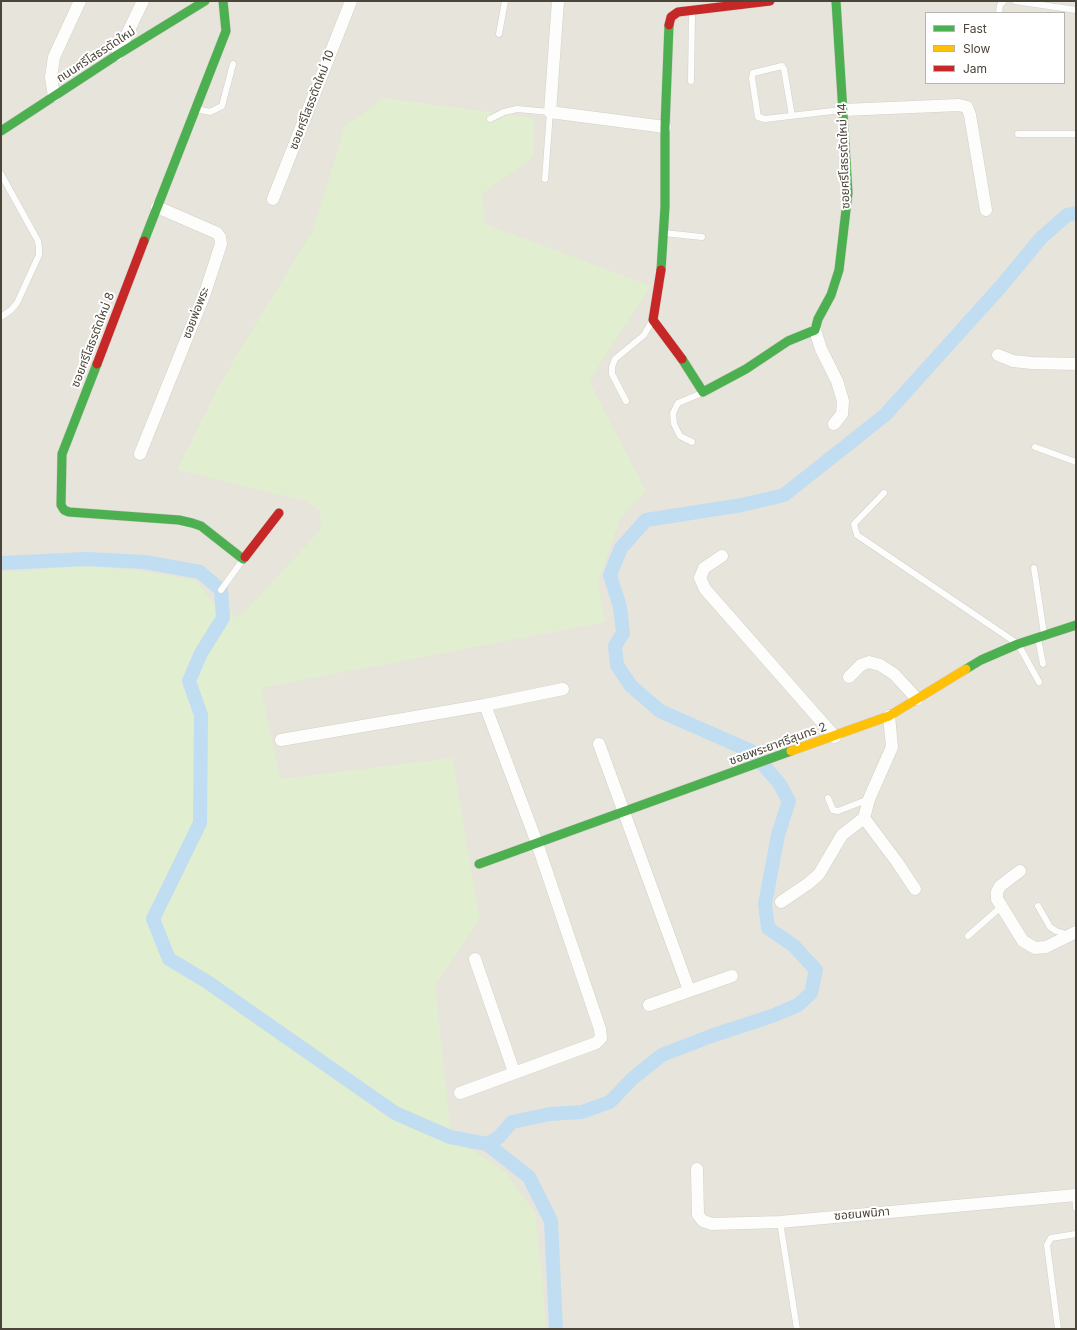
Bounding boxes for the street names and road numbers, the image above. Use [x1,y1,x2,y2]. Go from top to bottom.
street label: ถนนศรีโสธรตัดใหม่ [54,24,138,86]
street label: ซอยศรีโสธรตัดใหม่ 10 [286,48,338,152]
street label: ซอยศรีโสธรตัดใหม่ 14 [835,103,853,209]
street label: ซอยพ่อพระ [180,285,212,341]
street label: ซอยศรีโสธรตัดใหม่ 8 [68,290,118,390]
street label: ซอยพระยาศรีสุนทร 2 [727,720,829,768]
street label: ซอยนพนิภา [834,1204,890,1224]

